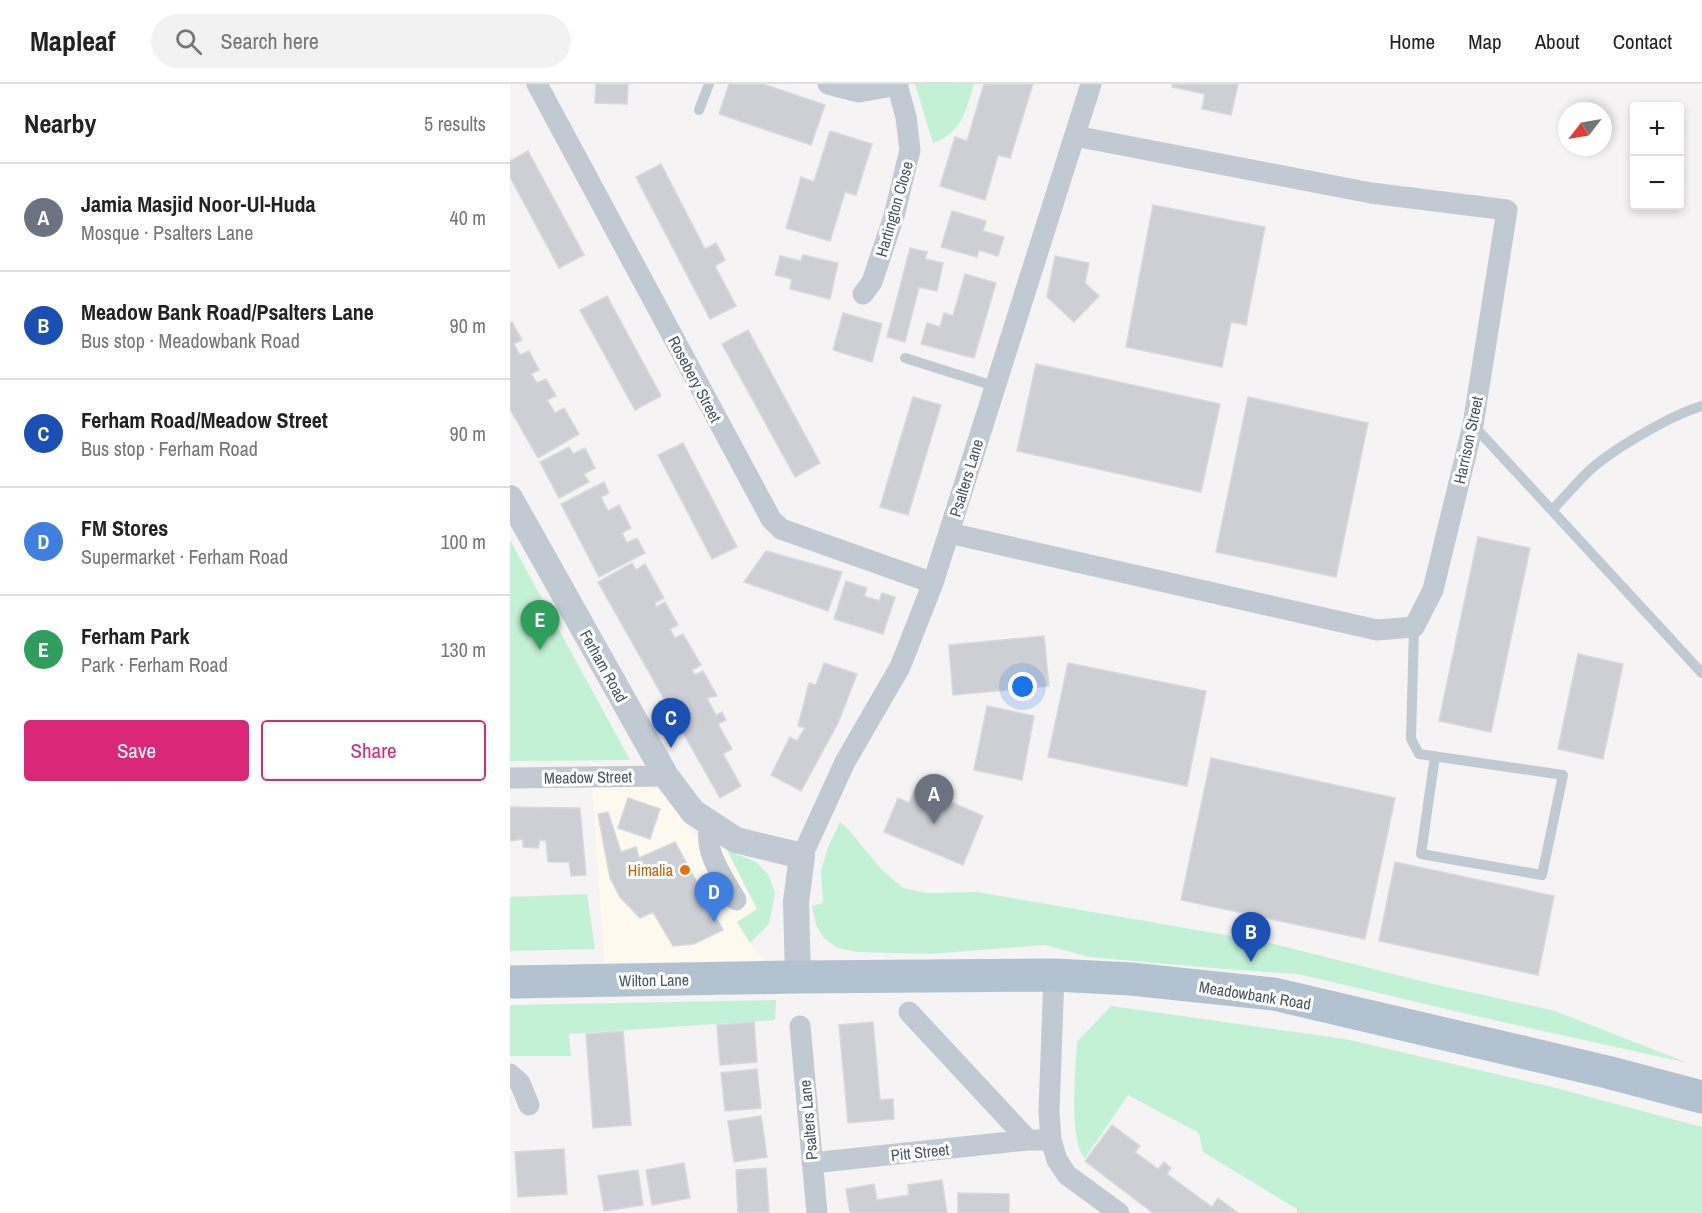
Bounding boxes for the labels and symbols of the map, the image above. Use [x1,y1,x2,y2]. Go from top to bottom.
north arrow [1558,102,1612,156]
street label: Hartington Close [870,159,918,259]
street label: Rosebery Street [663,332,727,426]
street label: Harrison Street [1448,394,1488,486]
street label: Psalters Lane [944,436,988,520]
pin: E [520,600,560,650]
street label: Ferham Road [575,626,633,706]
your location [1008,672,1037,701]
pin: C [652,698,690,748]
street label: Meadow Street [544,765,633,789]
pin: A [914,774,954,824]
place label: Himalia [628,859,674,881]
marker: Himalia [678,863,692,877]
pin: D [694,872,734,922]
pin: B [1232,912,1270,962]
street label: Wilton Lane [619,968,689,992]
street label: Meadowbank Road [1197,975,1313,1015]
street label: Psalters Lane [794,1079,822,1161]
street label: Pitt Street [890,1138,951,1166]

